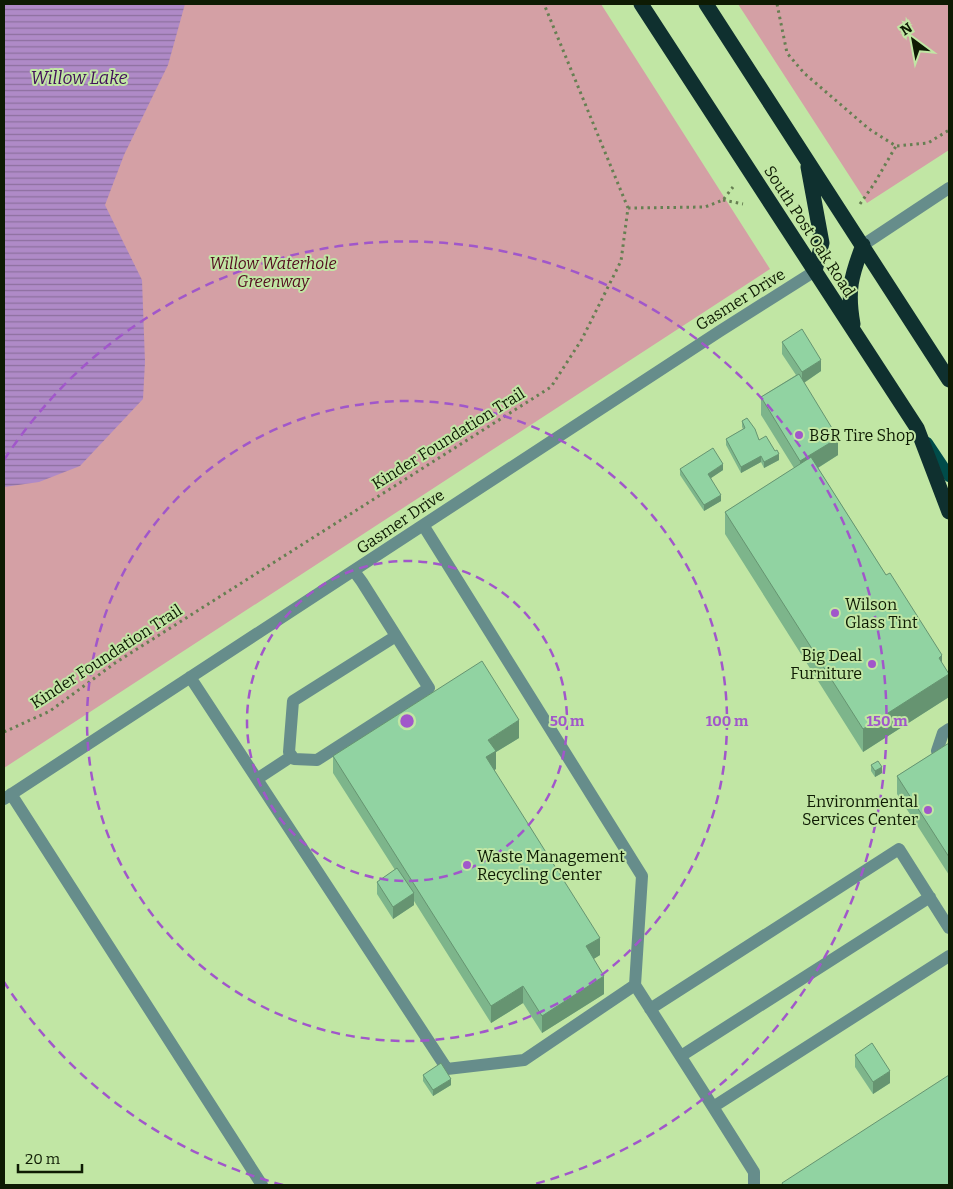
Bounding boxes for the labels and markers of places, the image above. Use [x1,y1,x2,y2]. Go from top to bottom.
place label: B&R Tire Shop [809,426,915,445]
marker: B&R Tire Shop [793,429,805,441]
place label: Wilson Glass Tint [845,595,918,632]
marker: Wilson Glass Tint [829,607,841,619]
place label: Big Deal Furniture [790,646,862,683]
marker: Big Deal Furniture [866,658,878,670]
centre of rings [398,712,416,730]
place label: Environmental Services Center [802,792,918,829]
marker: Environmental Services Center [922,804,934,816]
place label: Waste Management Recycling Center [477,847,625,884]
marker: Waste Management Recycling Center [461,859,473,871]

